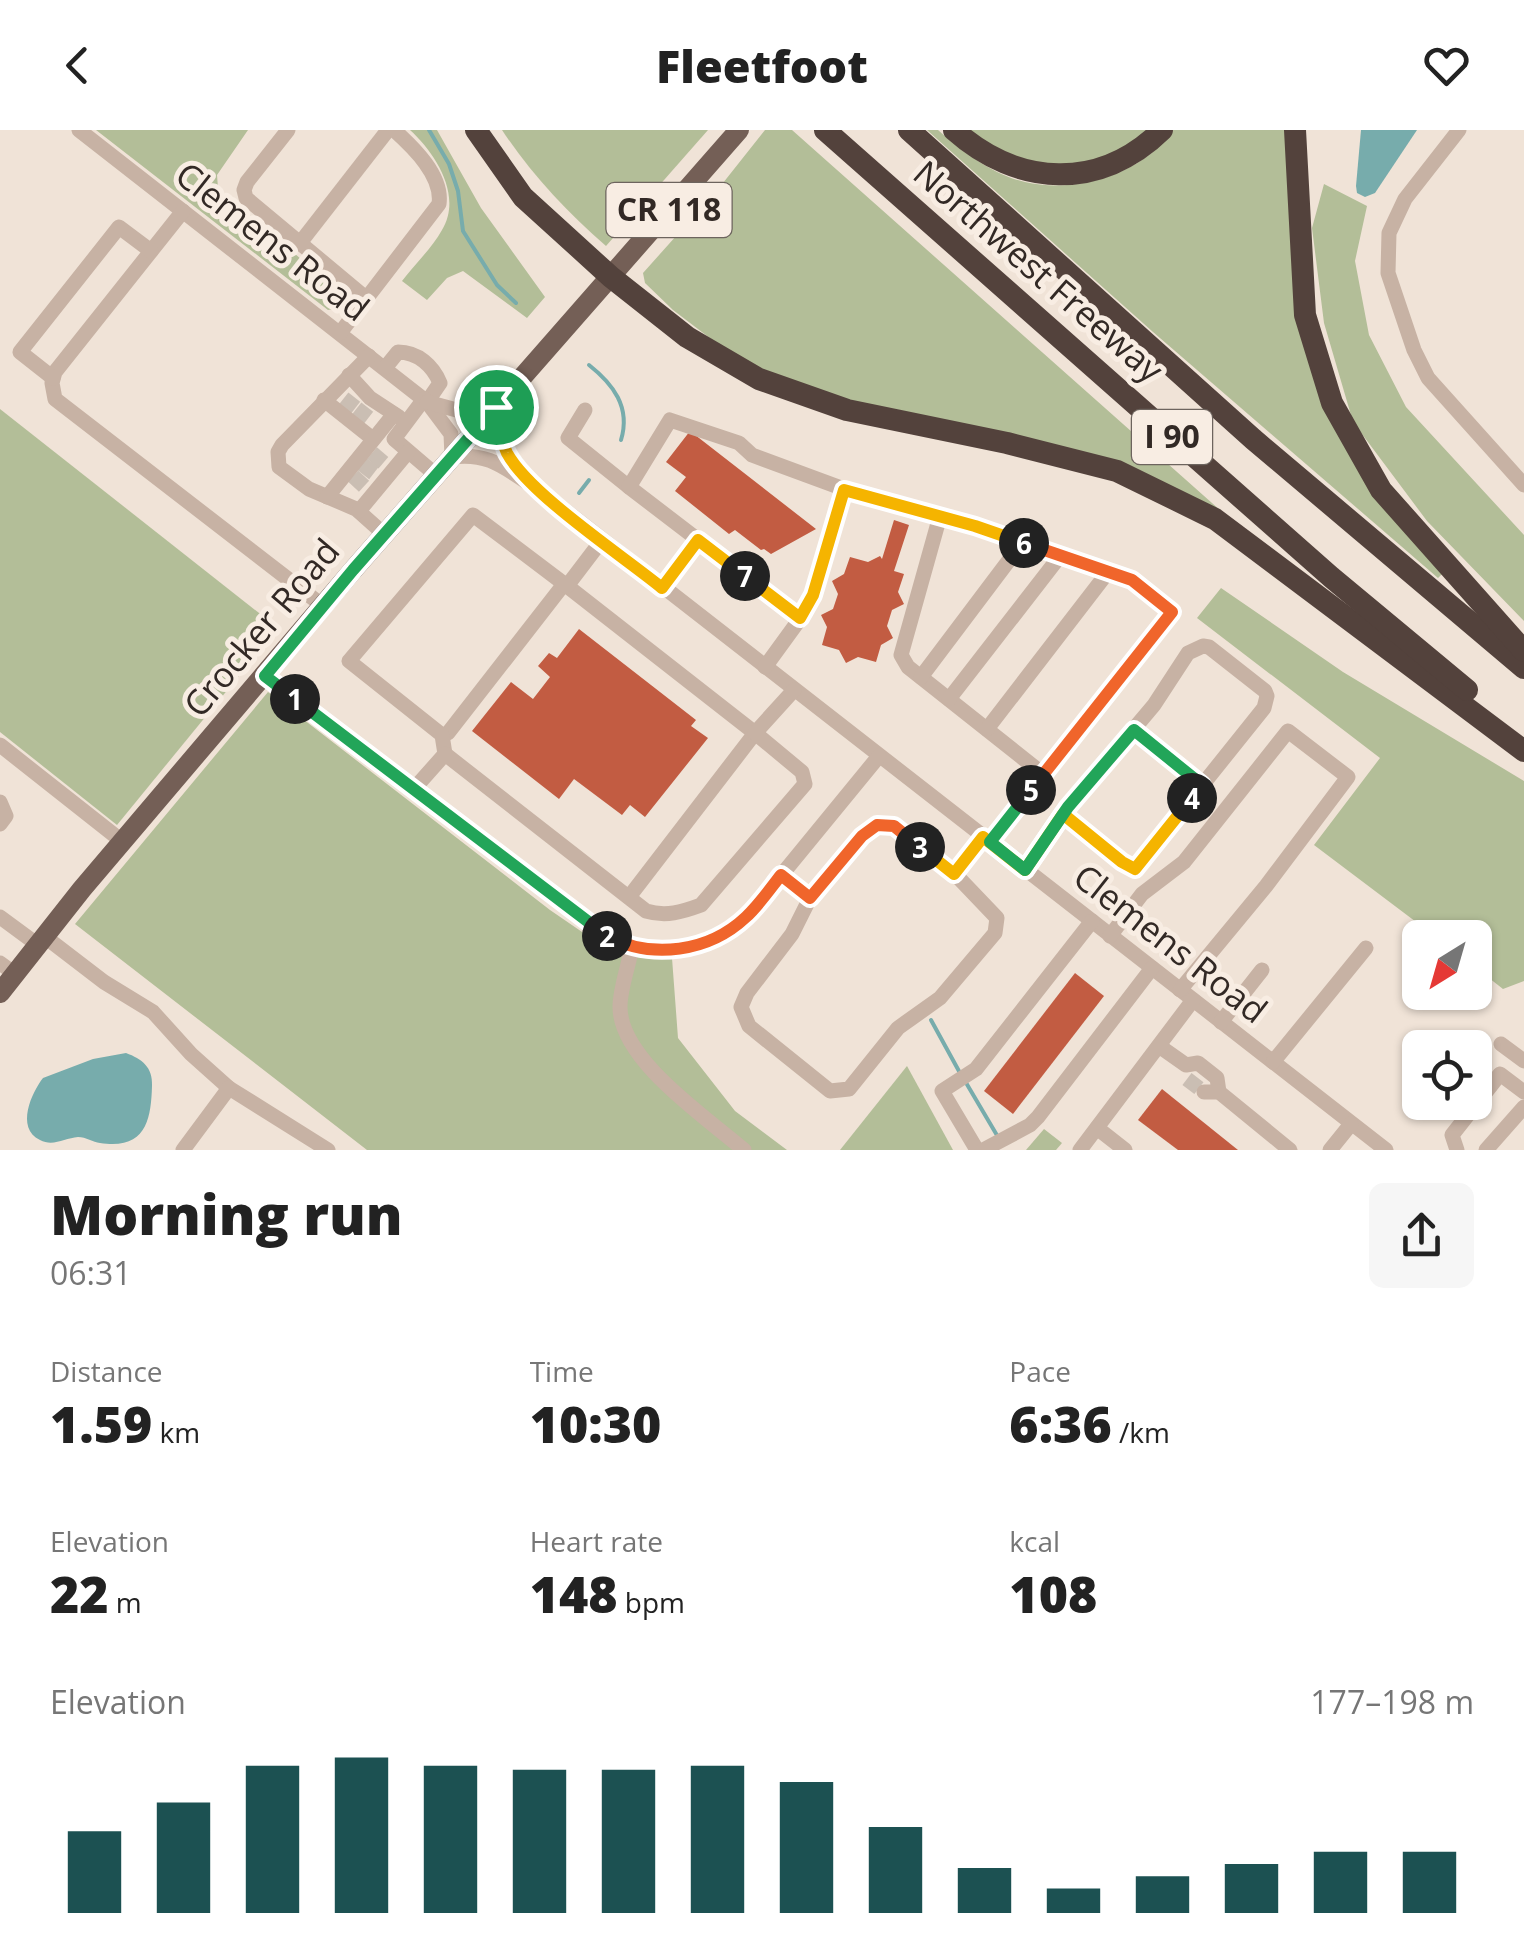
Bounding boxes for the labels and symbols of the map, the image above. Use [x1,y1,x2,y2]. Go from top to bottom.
street label: Northwest Freeway [904,149,1174,393]
street label: Clemens Road [167,150,379,331]
road number: CR 118 [606,183,732,237]
pin [454,365,539,450]
road number: I 90 [1132,410,1212,464]
pin: 6 [999,518,1049,568]
street label: Crocker Road [172,528,349,726]
pin: 7 [720,551,770,601]
pin: 1 [270,674,320,724]
pin: 5 [1006,765,1056,815]
pin: 4 [1167,773,1217,823]
pin: 3 [895,822,945,872]
street label: Clemens Road [1065,852,1277,1033]
pin: 2 [582,911,632,961]
north arrow [1402,920,1492,1010]

